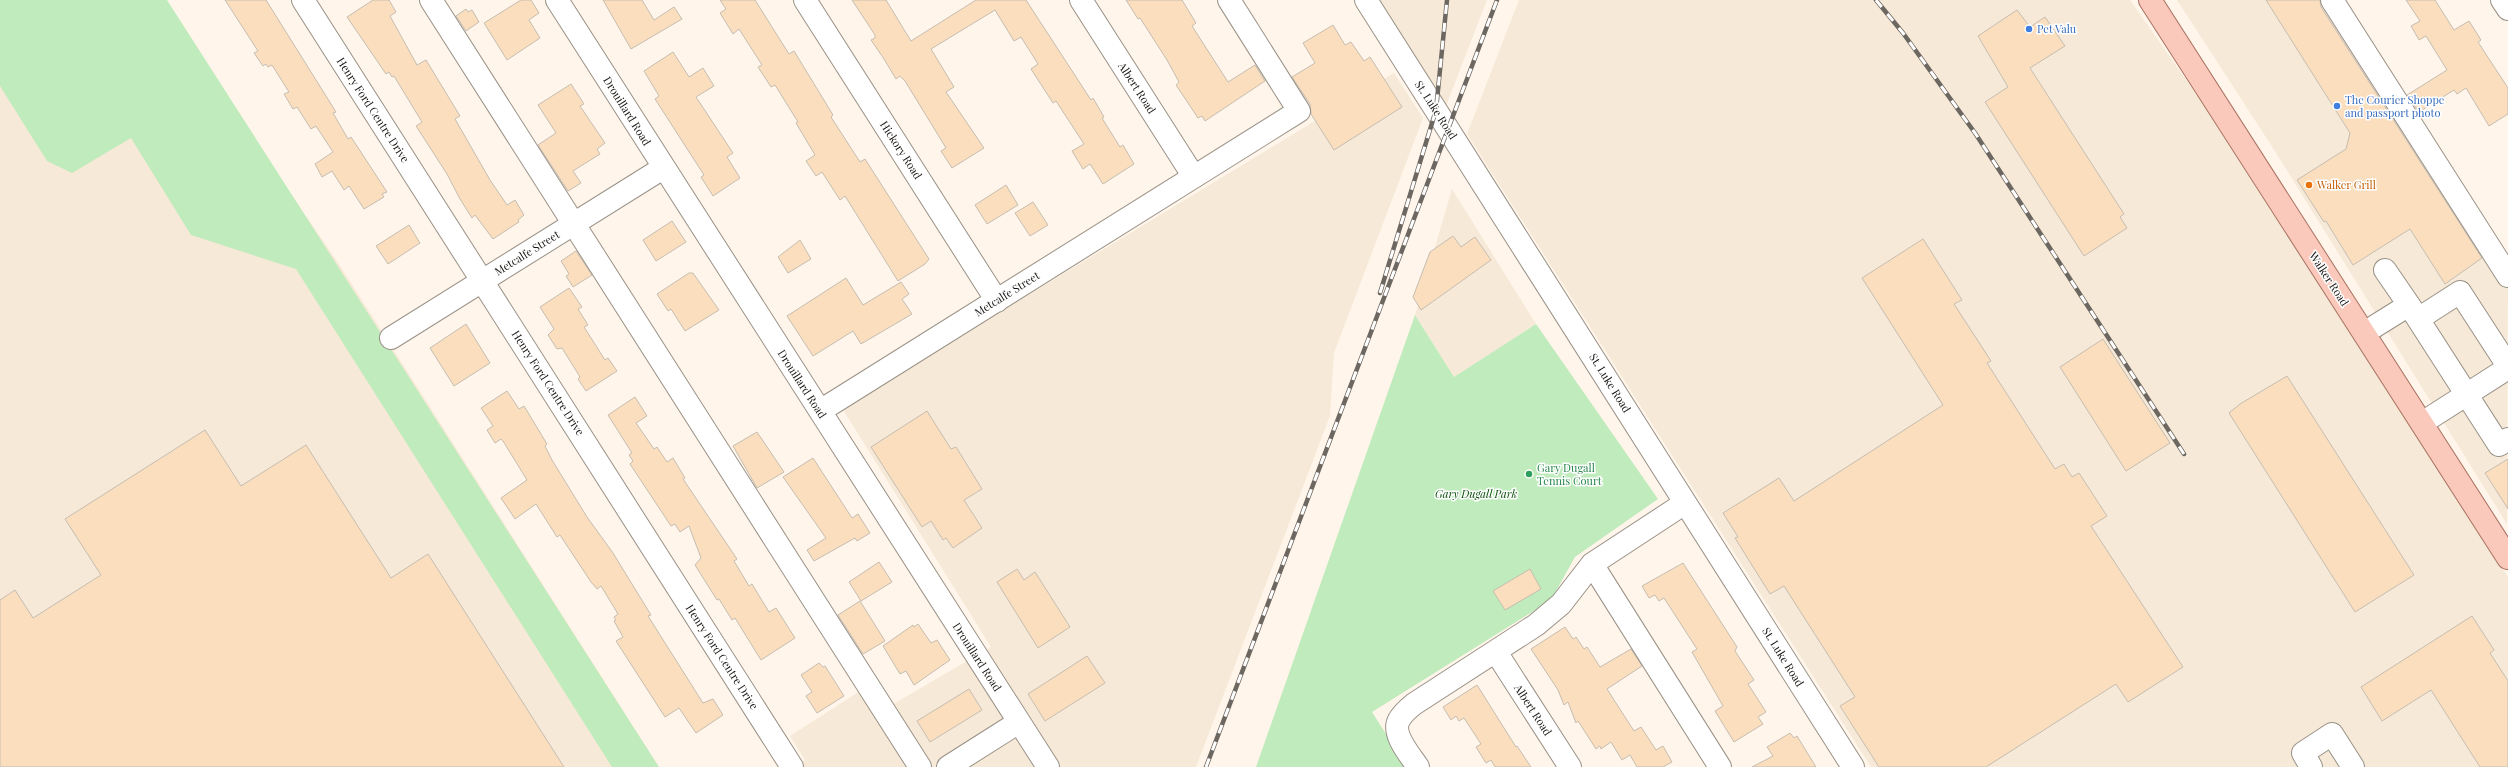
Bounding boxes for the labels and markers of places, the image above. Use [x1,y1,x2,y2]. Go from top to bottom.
place label: Pet Valu [2037,21,2077,36]
marker: Pet Valu [2024,24,2034,34]
place label: The Courier Shoppe and passport photo [2345,92,2445,120]
marker: The Courier Shoppe and passport photo [2332,101,2342,111]
place label: Walker Grill [2316,177,2376,192]
marker: Walker Grill [2304,180,2314,190]
place label: Gary Dugall Tennis Court [1537,460,1602,488]
marker: Gary Dugall Tennis Court [1524,469,1534,479]

